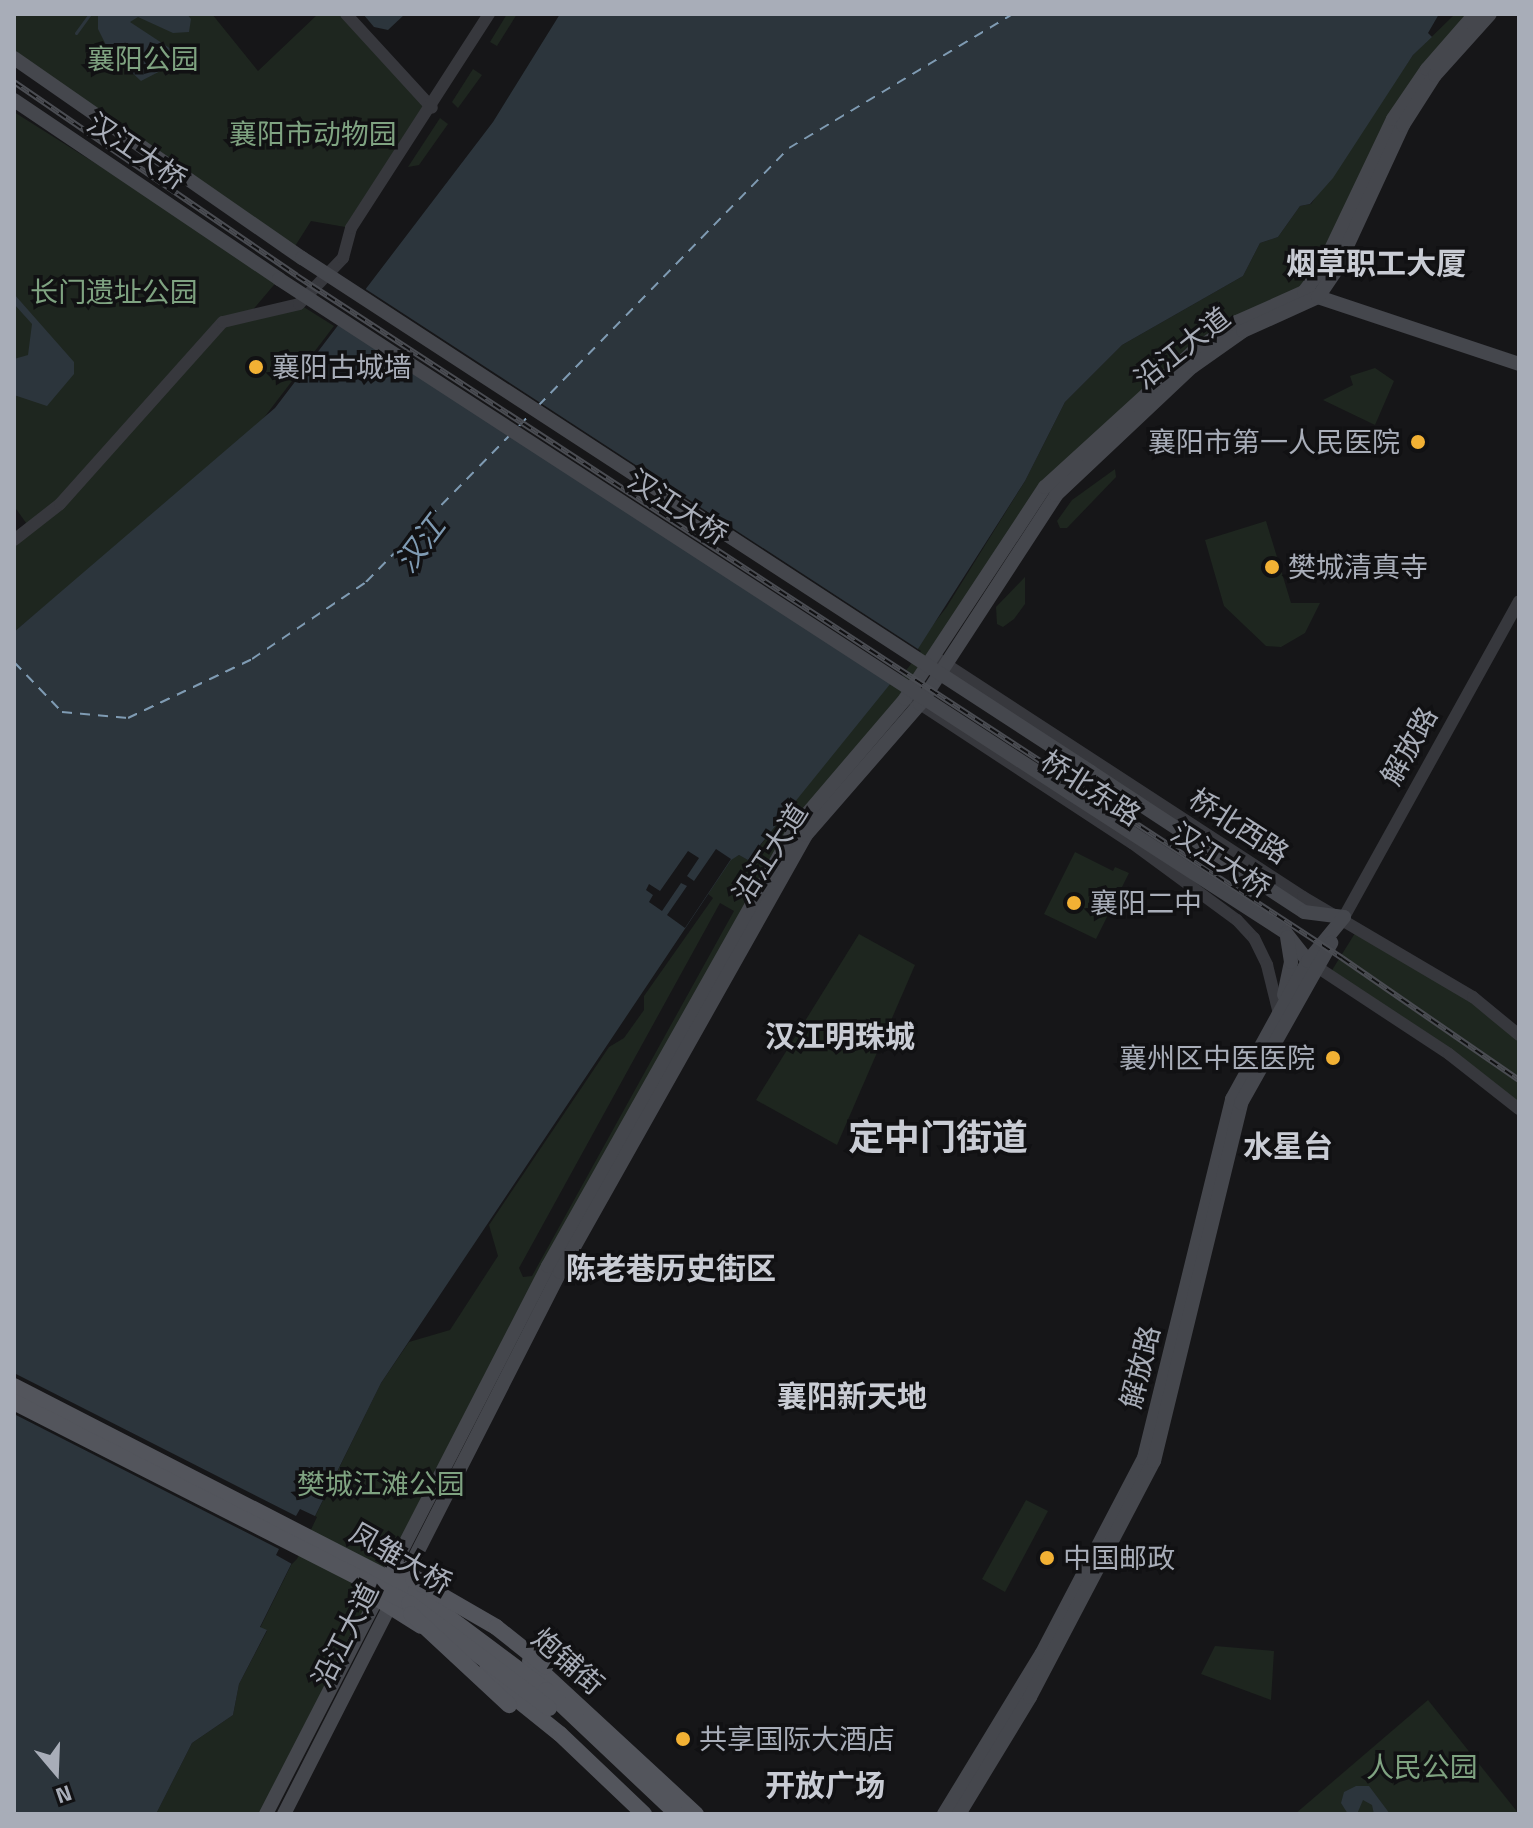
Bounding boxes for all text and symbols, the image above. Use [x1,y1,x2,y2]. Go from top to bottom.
park label: 襄阳公园 [87,42,199,76]
street label: 汉江大桥 [81,106,193,196]
park label: 襄阳市动物园 [229,117,397,151]
district label: 烟草职工大厦 [1286,245,1466,281]
park label: 长门遗址公园 [30,275,198,309]
street label: 沿江大道 [1128,300,1236,396]
place label: 襄阳古城墙 [272,350,412,384]
marker: 襄阳古城墙 [247,358,265,376]
place label: 襄阳市第一人民医院 [1148,425,1400,459]
marker: 襄阳市第一人民医院 [1407,431,1429,453]
street label: 汉江大桥 [622,462,734,552]
water label: 汉江 [388,509,452,579]
place label: 樊城清真寺 [1288,550,1428,584]
marker: 樊城清真寺 [1263,558,1281,576]
street label: 解放路 [1374,701,1444,791]
street label: 桥北东路 [1035,743,1147,833]
street label: 桥北西路 [1183,781,1295,871]
street label: 沿江大道 [725,797,815,909]
street label: 汉江大桥 [1165,815,1277,905]
place label: 襄阳二中 [1090,886,1202,920]
marker: 襄阳二中 [1065,894,1083,912]
district label: 汉江明珠城 [765,1018,915,1054]
place label: 襄州区中医医院 [1119,1041,1315,1075]
marker: 襄州区中医医院 [1322,1047,1344,1069]
district label: 定中门街道 [848,1115,1028,1159]
district label: 水星台 [1243,1128,1333,1164]
district label: 陈老巷历史街区 [566,1250,776,1286]
street label: 解放路 [1114,1322,1166,1412]
district label: 襄阳新天地 [777,1378,927,1414]
park label: 樊城江滩公园 [297,1467,465,1501]
street label: 凤雏大桥 [344,1515,458,1601]
place label: 中国邮政 [1063,1541,1175,1575]
marker: 中国邮政 [1038,1549,1056,1567]
street label: 沿江大道 [305,1577,385,1693]
street label: 炮铺街 [525,1621,611,1701]
place label: 共享国际大酒店 [699,1722,895,1756]
marker: 共享国际大酒店 [674,1730,692,1748]
north arrow [16,1732,96,1812]
park label: 人民公园 [1366,1750,1478,1784]
district label: 开放广场 [765,1767,885,1803]
text: N [51,1776,77,1813]

